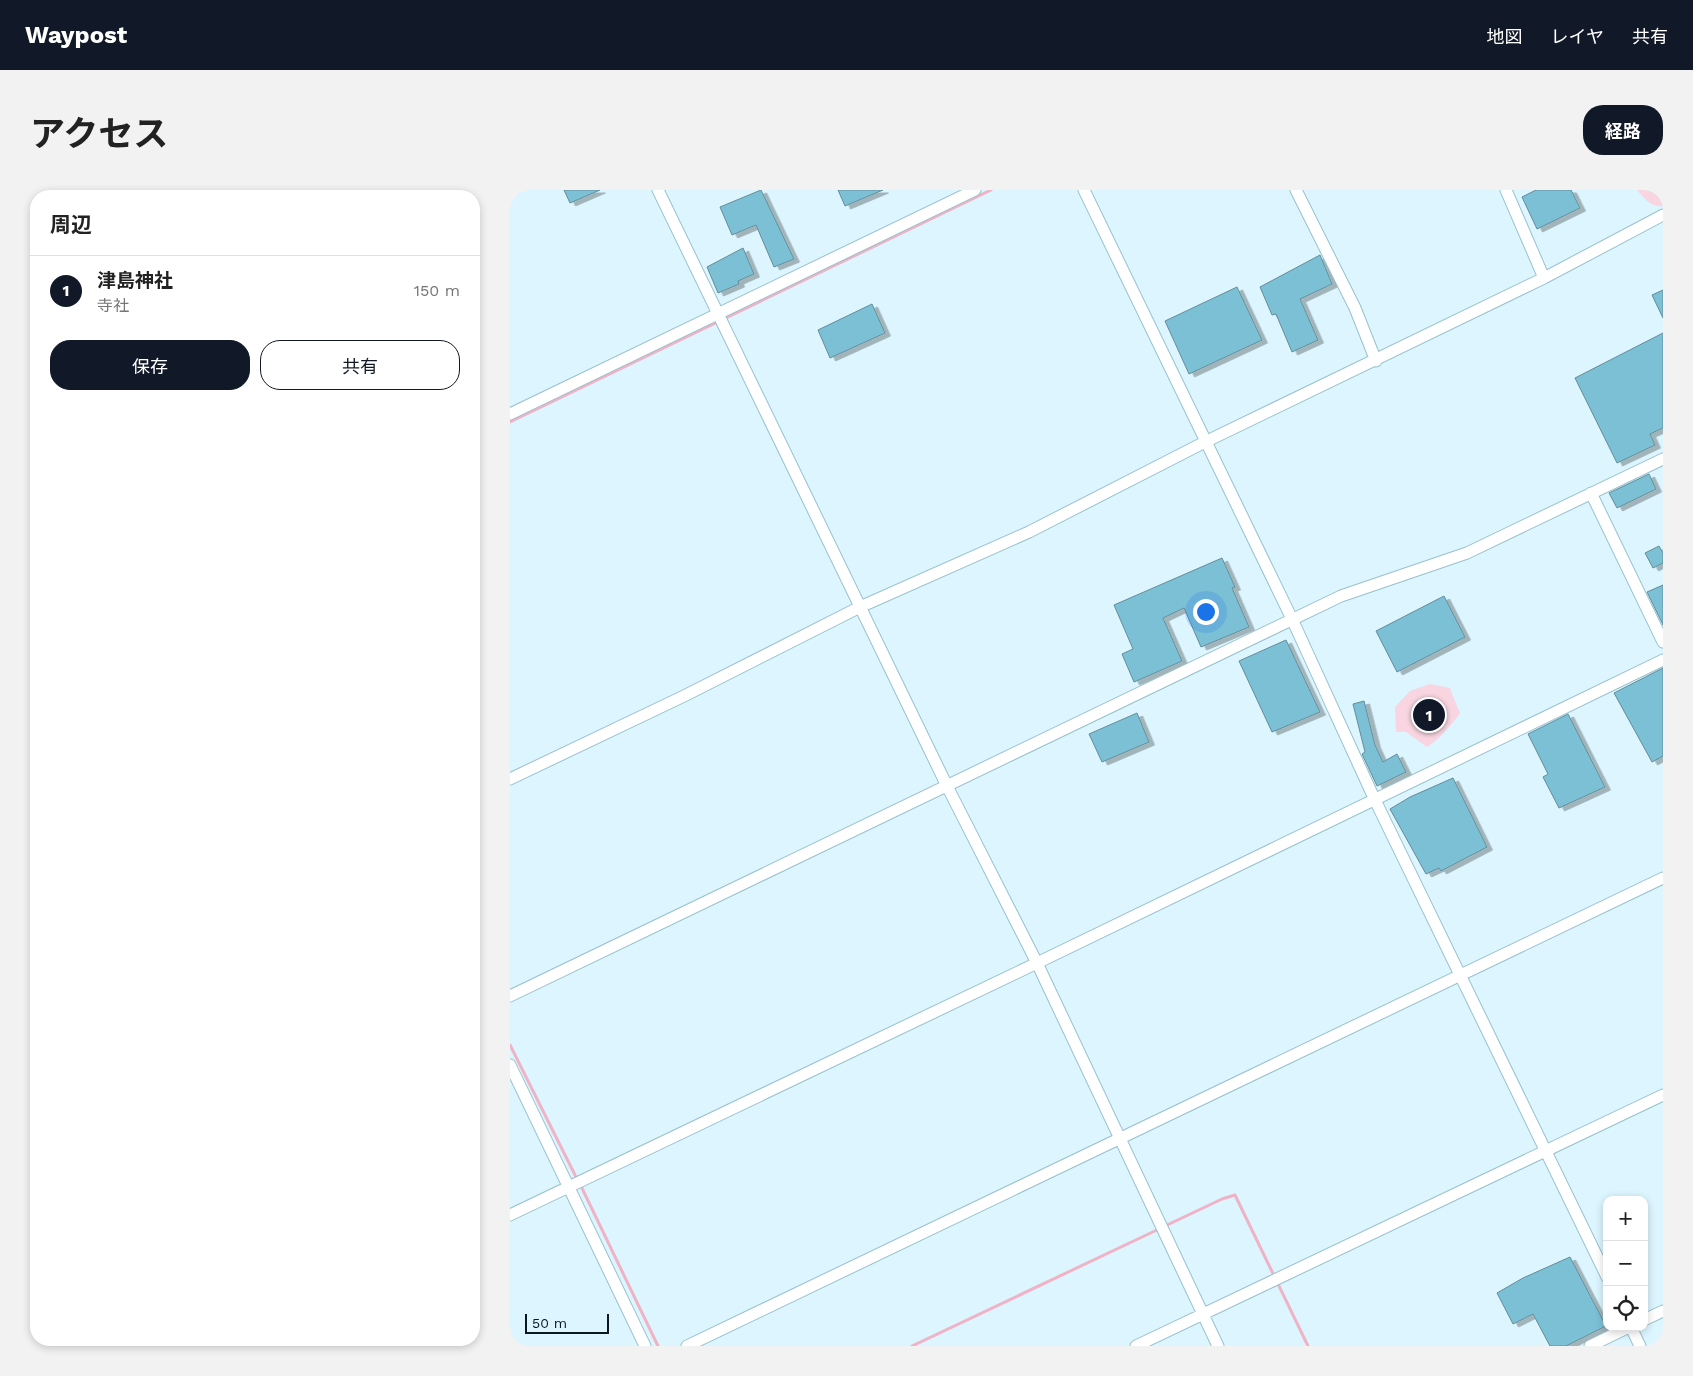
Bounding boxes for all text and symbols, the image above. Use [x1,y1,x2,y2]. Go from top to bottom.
text: Waypost [25,21,127,49]
text: 地図 [1487,26,1523,47]
text: レイヤ [1551,26,1604,47]
text: 共有 [1632,26,1668,47]
button: 経路 [1583,105,1663,155]
text: アクセス [30,113,168,155]
text: 周辺 [50,212,92,237]
text: 津島神社 [97,269,173,292]
text: 1 [63,281,69,300]
text: 150 m [414,281,460,300]
text: 寺社 [97,296,129,315]
button: 保存 [50,340,250,390]
button: 共有 [260,340,460,390]
your location [1193,599,1219,625]
pin: 1 [1413,696,1445,734]
map controls [1603,1196,1648,1331]
button: + [1603,1196,1648,1241]
button: − [1603,1241,1648,1286]
button: locate [1603,1286,1648,1331]
scale bar [525,1311,609,1334]
text: 50 m [532,1315,567,1331]

